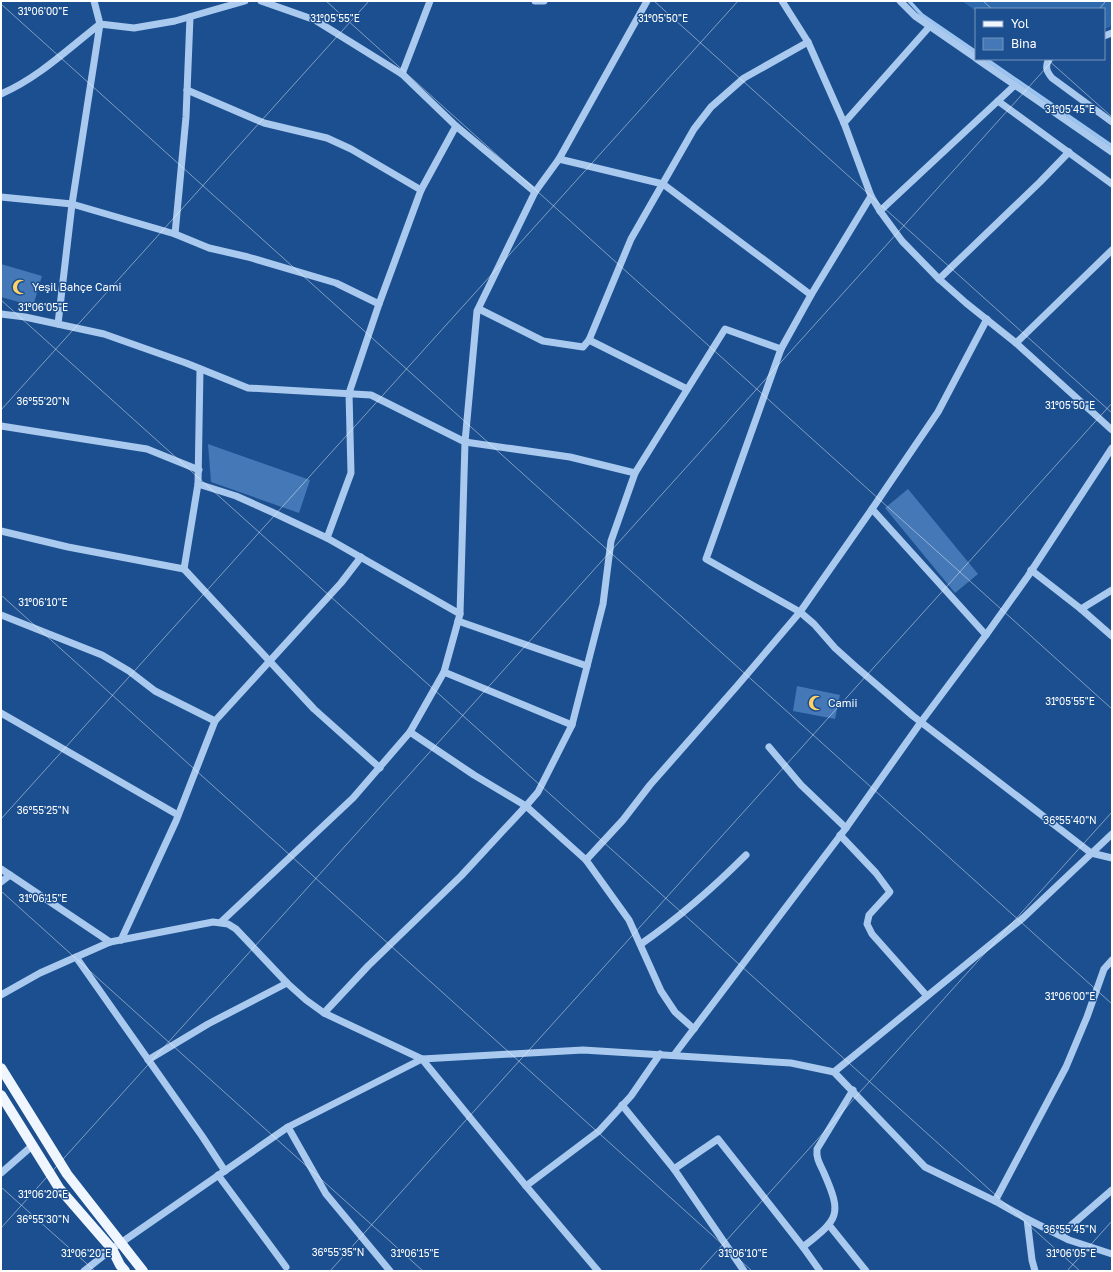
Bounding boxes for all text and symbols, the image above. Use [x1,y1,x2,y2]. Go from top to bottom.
text: 31°06'00"E [18,5,68,17]
legend [975,8,1105,60]
text: 31°05'55"E [310,12,360,24]
text: 31°05'50"E [638,12,688,24]
text: Yol [1011,16,1029,31]
text: Bina [1011,36,1036,51]
text: 31°05'45"E [1045,103,1095,115]
mosque icon: Yeşil Bahçe Cami [11,278,29,296]
place label: Yeşil Bahçe Cami [32,280,121,293]
text: 31°06'05"E [18,301,68,313]
text: 36°55'20"N [16,395,70,407]
text: 31°05'50"E [1045,399,1095,411]
text: 31°06'10"E [18,596,68,608]
mosque icon: Camii [807,694,825,712]
text: 31°05'55"E [1045,695,1095,707]
place label: Camii [828,696,857,709]
text: 36°55'25"N [17,804,69,816]
text: 36°55'40"N [1043,814,1097,826]
text: 31°06'15"E [19,892,67,904]
text: 31°06'00"E [1045,990,1095,1002]
text: 31°06'20"E [18,1188,68,1200]
text: 36°55'30"N [16,1213,70,1225]
text: 36°55'45"N [1044,1223,1097,1235]
text: 36°55'35"N [312,1246,364,1258]
text: 31°06'20"E [61,1247,111,1259]
text: 31°06'15"E [391,1247,439,1259]
text: 31°06'10"E [718,1247,768,1259]
text: 31°06'05"E [1046,1247,1096,1259]

